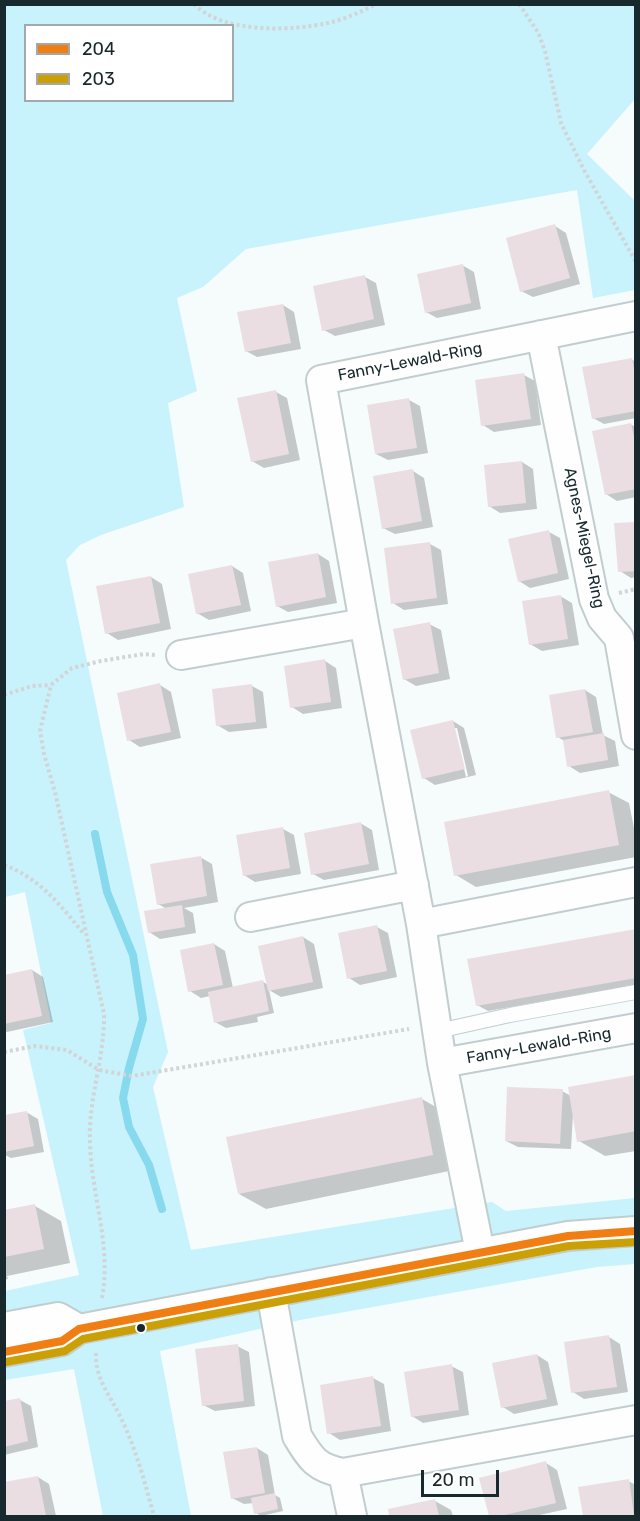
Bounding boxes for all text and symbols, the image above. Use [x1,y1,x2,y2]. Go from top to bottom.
legend [24,24,234,102]
text: 204 [82,38,115,60]
text: 203 [82,68,115,90]
street label: Fanny-Lewald-Ring [336,339,484,385]
street label: Agnes-Miegel-Ring [560,466,608,610]
street label: Fanny-Lewald-Ring [465,1024,613,1068]
unlabelled marker [135,1322,147,1334]
scale bar [424,1458,502,1496]
text: 20 m [432,1469,474,1491]

